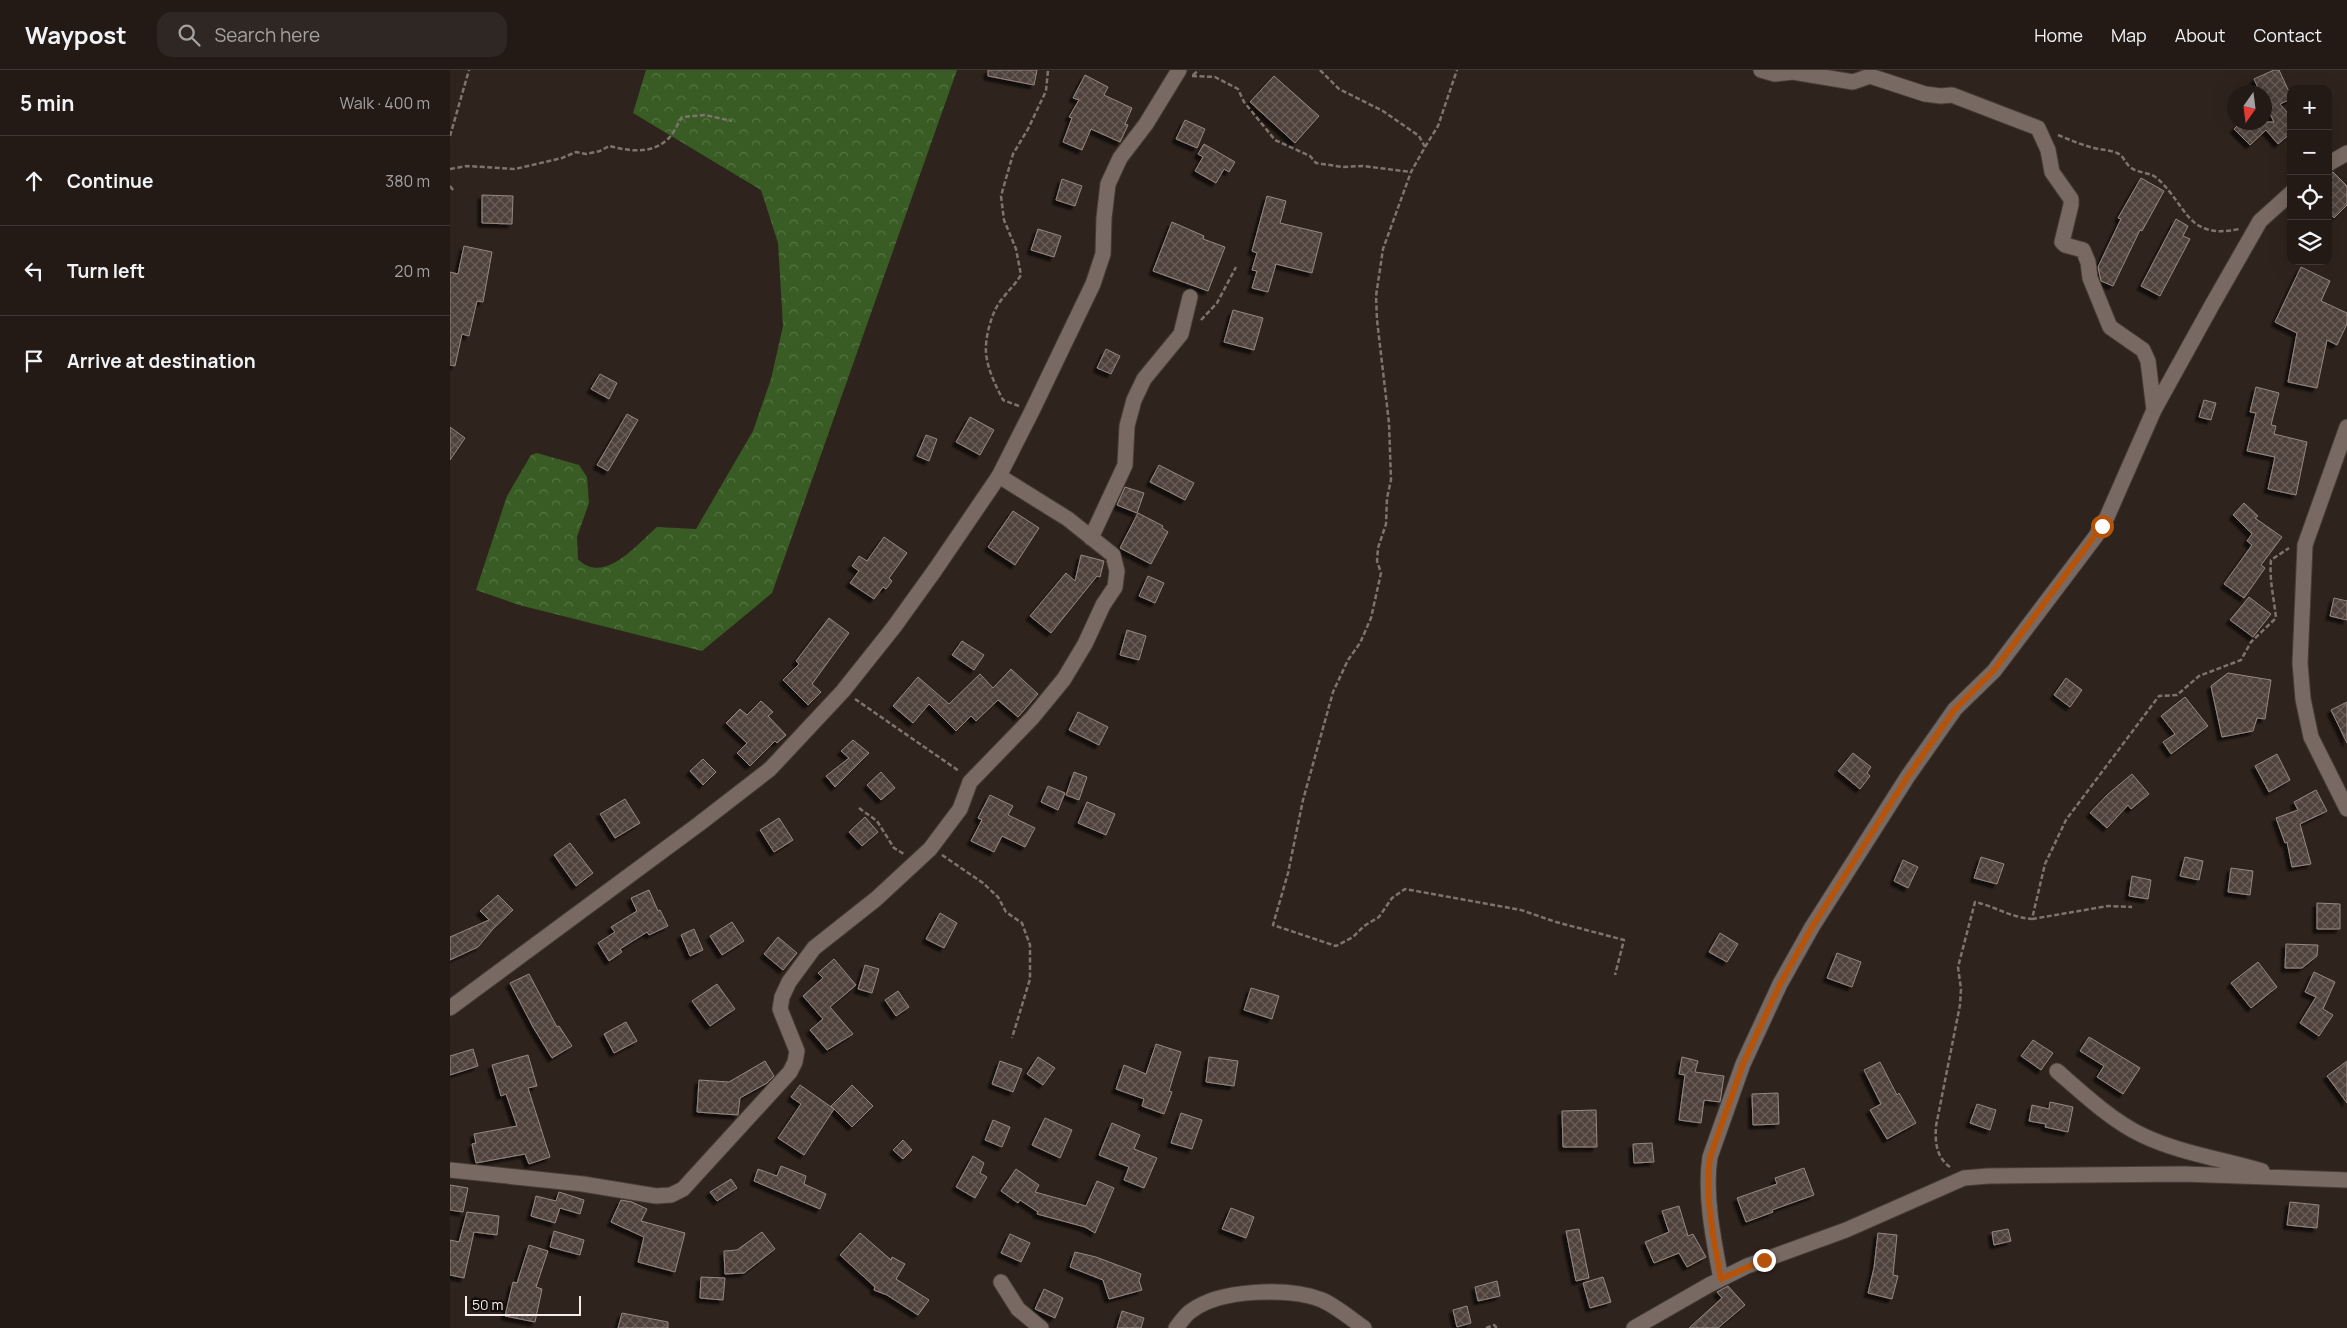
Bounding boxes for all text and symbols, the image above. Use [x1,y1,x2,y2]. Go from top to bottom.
search box [157,12,507,57]
text: Waypost [25,18,127,51]
icon: search [175,21,203,49]
text: Search here [215,22,320,48]
text: Home [2034,23,2083,47]
text: Map [2111,23,2147,47]
text: About [2175,23,2225,47]
text: Contact [2253,23,2322,47]
north arrow [2227,85,2272,130]
map controls [2287,85,2332,265]
button: + [2287,85,2332,130]
text: 5 min [20,89,74,117]
text: Walk · 400 m [339,92,430,114]
button: − [2287,130,2332,175]
icon: ahead [20,167,48,195]
text: Continue [67,168,153,194]
text: 380 m [385,170,430,192]
button: locate [2287,175,2332,220]
button: layers [2287,220,2332,265]
icon: left [20,257,48,285]
text: Turn left [67,258,145,284]
text: 20 m [394,260,430,282]
icon: arrive [20,347,48,375]
text: Arrive at destination [67,348,256,374]
route start [2091,515,2114,538]
route end [1753,1249,1776,1272]
scale bar [465,1293,581,1316]
text: 50 m [472,1295,503,1314]

